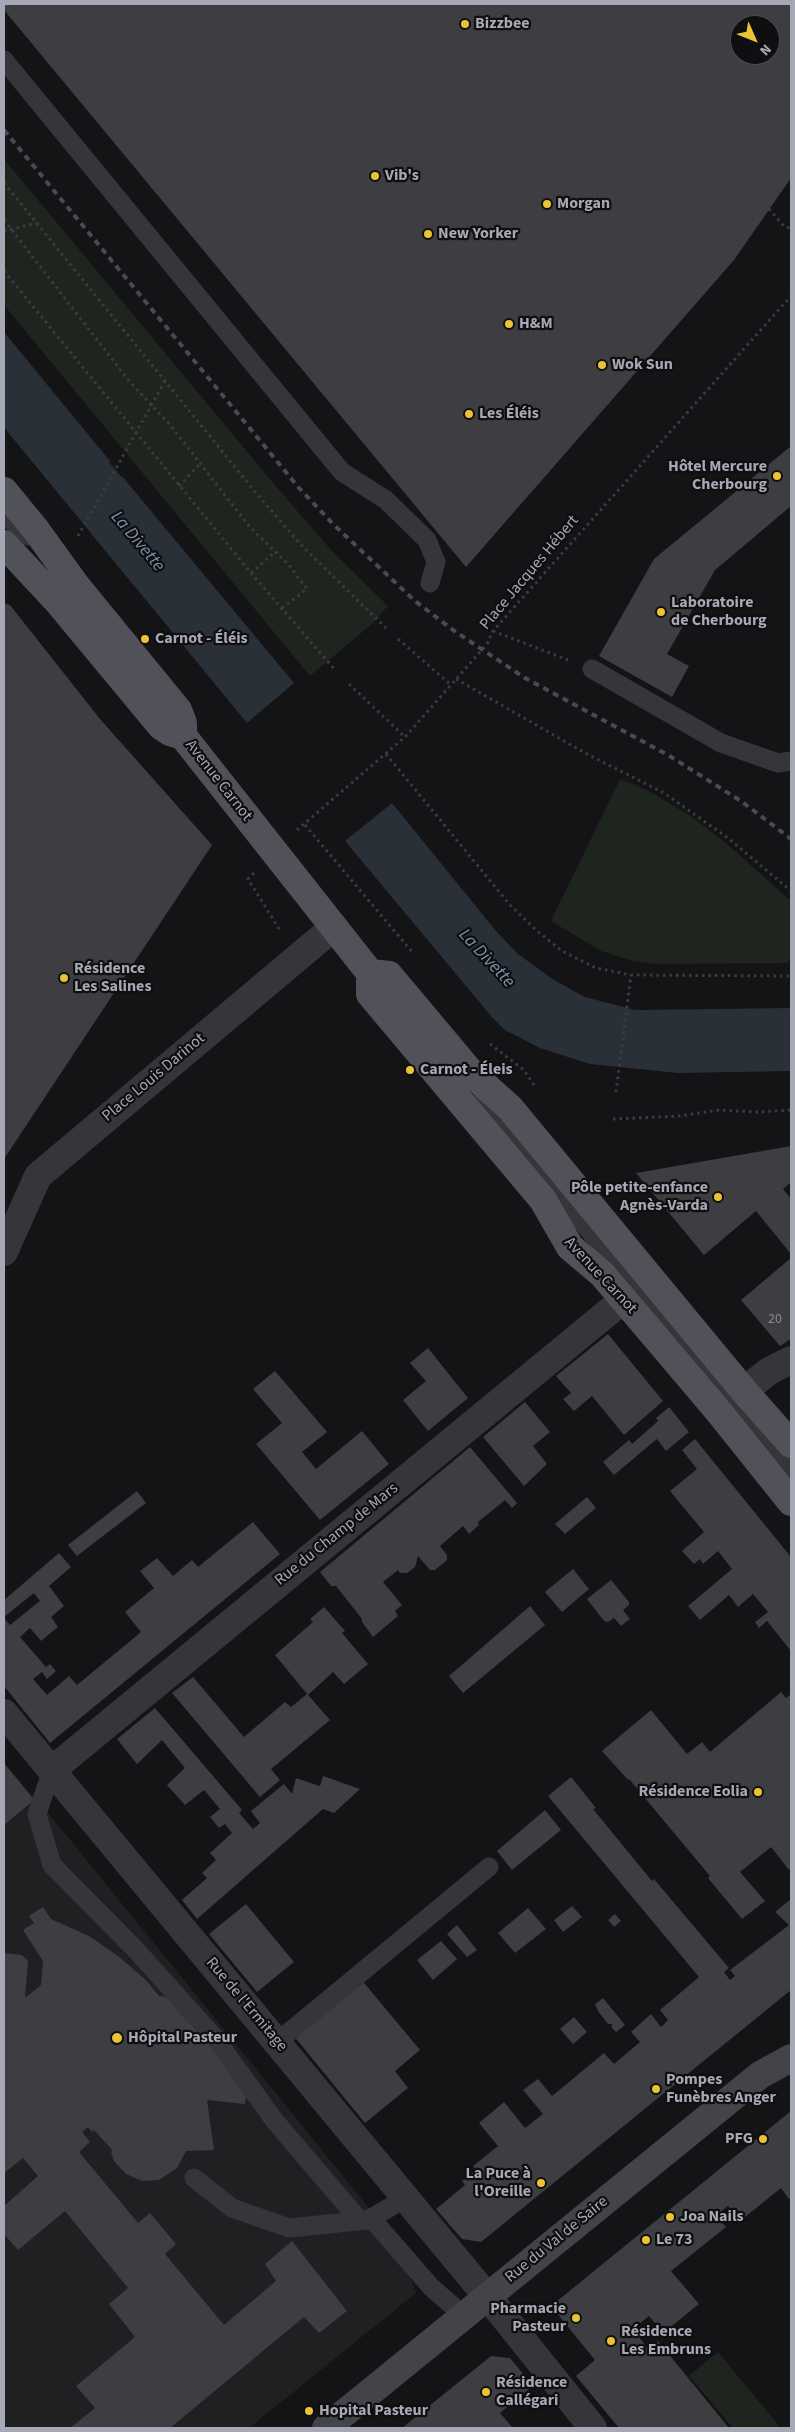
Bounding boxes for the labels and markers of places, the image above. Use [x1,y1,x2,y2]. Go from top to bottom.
place label: Bizzbee [475,14,530,34]
marker: Bizzbee [459,18,471,30]
place label: Vib's [385,166,419,186]
marker: Vib's [369,170,381,182]
place label: Morgan [557,194,610,214]
marker: Morgan [541,198,553,210]
place label: New Yorker [438,224,518,244]
marker: New Yorker [422,228,434,240]
place label: H&M [519,314,553,334]
marker: H&M [503,318,515,330]
place label: Wok Sun [612,355,673,375]
marker: Wok Sun [596,359,608,371]
place label: Les Éléis [479,404,539,424]
marker: Les Éléis [463,408,475,420]
place label: Hôtel Mercure Cherbourg [668,457,767,495]
marker: Hôtel Mercure Cherbourg [771,470,783,482]
place label: Laboratoire de Cherbourg [671,593,767,631]
marker: Laboratoire de Cherbourg [655,606,667,618]
place label: Carnot - Éléis [155,629,248,649]
marker: Carnot - Éléis [139,633,151,645]
place label: Résidence Les Salines [74,959,151,997]
marker: Résidence Les Salines [58,972,70,984]
place label: Carnot - Éleis [420,1060,513,1080]
marker: Carnot - Éleis [404,1064,416,1076]
place label: Pôle petite-enfance Agnès-Varda [571,1178,708,1216]
marker: Pôle petite-enfance Agnès-Varda [712,1191,724,1203]
place label: Résidence Eolia [639,1782,748,1802]
marker: Résidence Eolia [752,1786,764,1798]
place label: Hôpital Pasteur [128,2028,237,2048]
marker: Hôpital Pasteur [110,2031,124,2045]
place label: Pompes Funèbres Anger [666,2070,776,2108]
marker: Pompes Funèbres Anger [650,2083,662,2095]
place label: PFG [725,2129,753,2149]
marker: PFG [757,2133,769,2145]
place label: La Puce à l'Oreille [465,2164,531,2202]
marker: La Puce à l'Oreille [535,2177,547,2189]
place label: Joa Nails [680,2207,744,2227]
marker: Joa Nails [664,2211,676,2223]
place label: Le 73 [656,2230,692,2250]
marker: Le 73 [640,2234,652,2246]
place label: Pharmacie Pasteur [490,2299,566,2337]
marker: Pharmacie Pasteur [570,2312,582,2324]
place label: Résidence Les Embruns [621,2322,711,2360]
marker: Résidence Les Embruns [605,2335,617,2347]
place label: Résidence Callégari [496,2373,567,2411]
marker: Résidence Callégari [480,2386,492,2398]
place label: Hopital Pasteur [319,2401,428,2421]
marker: Hopital Pasteur [303,2405,315,2417]

